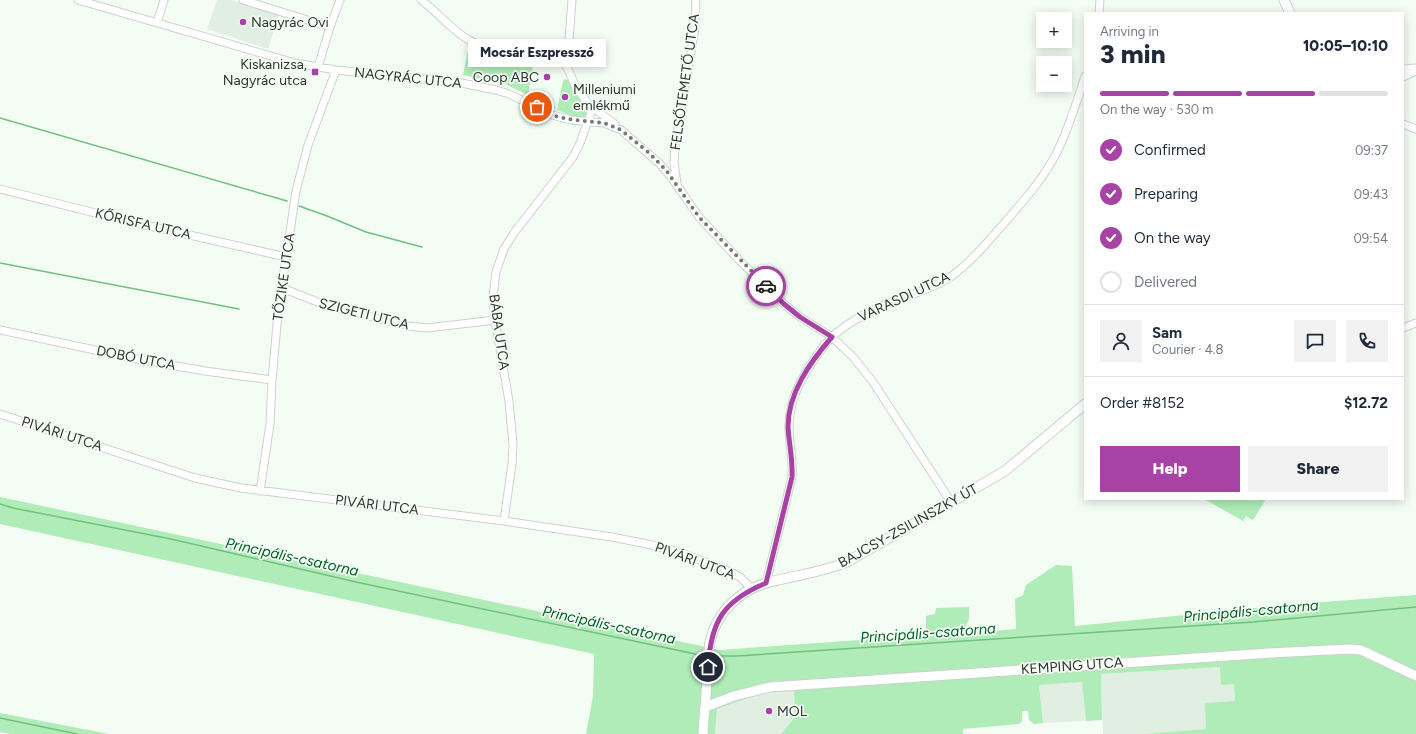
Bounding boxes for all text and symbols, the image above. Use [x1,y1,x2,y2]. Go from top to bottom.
street label: FELSŐTEMETŐ UTCA [667,12,703,151]
map controls [1036,12,1072,92]
button: + [1036,12,1072,48]
place label: Nagyrác Ovi [251,14,329,31]
marker: Nagyrác Ovi [238,17,248,27]
text: Arriving in [1100,24,1159,39]
text: 10:05–10:10 [1303,37,1388,55]
text: 3 min [1100,38,1166,70]
callout: Mocsár Eszpresszó [468,39,606,67]
text: Mocsár Eszpresszó [480,45,594,60]
place label: Kiskanizsa, Nagyrác utca [223,56,307,89]
button: − [1036,56,1072,92]
street label: NAGYRÁC UTCA [353,64,463,92]
marker: Kiskanizsa, Nagyrác utca [310,67,320,77]
place label: Coop ABC [473,69,539,86]
marker: Coop ABC [542,72,552,82]
place label: Milleniumi emlékmű [573,81,636,114]
pin [520,90,554,124]
marker: Milleniumi emlékmű [560,92,570,102]
icon: bag [526,96,548,118]
text: On the way · 530 m [1100,102,1213,117]
icon: check [1100,139,1122,161]
text: Confirmed [1134,141,1206,159]
text: 09:37 [1355,143,1388,158]
icon: check [1100,183,1122,205]
text: Preparing [1134,185,1198,203]
text: 09:43 [1354,187,1388,202]
street label: KŐRISFA UTCA [93,205,193,243]
icon: check [1100,227,1122,249]
text: On the way [1134,229,1211,247]
street label: TŐZIKE UTCA [269,231,299,322]
text: 09:54 [1353,231,1388,246]
courier [746,266,786,306]
street label: VARASDI UTCA [855,268,953,326]
text: Delivered [1134,273,1197,291]
icon: car [755,275,777,297]
street label: BÁBA UTCA [485,293,513,372]
street label: SZIGETI UTCA [317,295,411,334]
button: person [1100,320,1142,362]
button: chat [1294,320,1336,362]
button: phone [1346,320,1388,362]
text: Sam [1152,324,1182,342]
street label: DOBÓ UTCA [95,342,178,374]
text: Courier · 4.8 [1152,342,1224,357]
text: Order #8152 [1100,394,1184,412]
text: $12.72 [1344,394,1388,412]
street label: PIVÁRI UTCA [19,413,105,455]
button: Help [1100,446,1240,492]
button: Share [1248,446,1388,492]
street label: BAJCSY-ZSILINSZKY ÚT [835,480,981,571]
street label: PIVÁRI UTCA [334,491,420,519]
water label: Principális-csatorna [224,534,360,580]
street label: PIVÁRI UTCA [653,539,738,584]
water label: Principális-csatorna [1183,596,1320,626]
water label: Principális-csatorna [541,602,677,648]
water label: Principális-csatorna [860,619,997,647]
pin [691,650,725,684]
street label: KEMPING UTCA [1020,654,1124,678]
icon: home [697,656,719,678]
place label: MOL [777,703,808,720]
marker: MOL [764,706,774,716]

